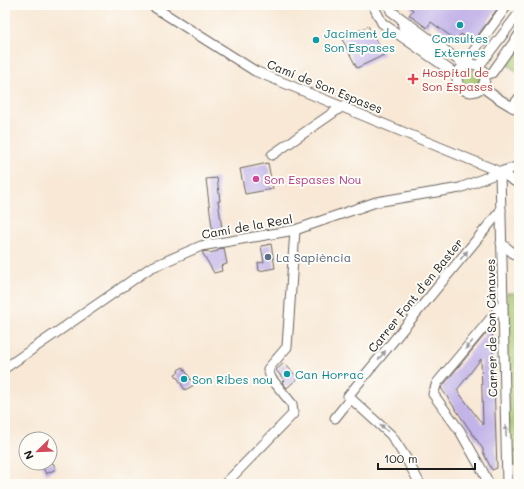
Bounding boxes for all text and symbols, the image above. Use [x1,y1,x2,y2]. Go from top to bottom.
marker: Consultes Externes [455,20,465,30]
place label: Jaciment de Son Espases [324,25,397,55]
place label: Consultes Externes [432,30,488,60]
marker: Jaciment de Son Espases [311,35,321,45]
street label: Camí de Son Espases [265,56,385,117]
place label: Hospital de Son Espases [422,64,493,94]
marker: Hospital de Son Espases [407,73,419,85]
place label: Son Espases Nou [264,171,361,187]
marker: Son Espases Nou [251,174,261,184]
street label: Camí de la Real [200,210,294,242]
street label: Carrer Font d'en Baster [364,235,466,355]
place label: La Sapiència [276,249,351,265]
one-way arrow [460,249,469,260]
marker: La Sapiència [263,252,273,262]
street label: Carrer de Son Cànaves [482,259,500,397]
one-way arrow [464,340,473,350]
one-way arrow [377,350,386,361]
place label: Can Horrac [295,366,364,382]
marker: Can Horrac [282,369,292,379]
place label: Son Ribes nou [192,371,273,387]
marker: Son Ribes nou [179,374,189,384]
one-way arrow [378,424,389,433]
one-way arrow [503,424,509,437]
north arrow [18,431,58,471]
scale bar [378,445,475,471]
text: N [20,448,37,462]
text: 100 m [384,450,418,466]

